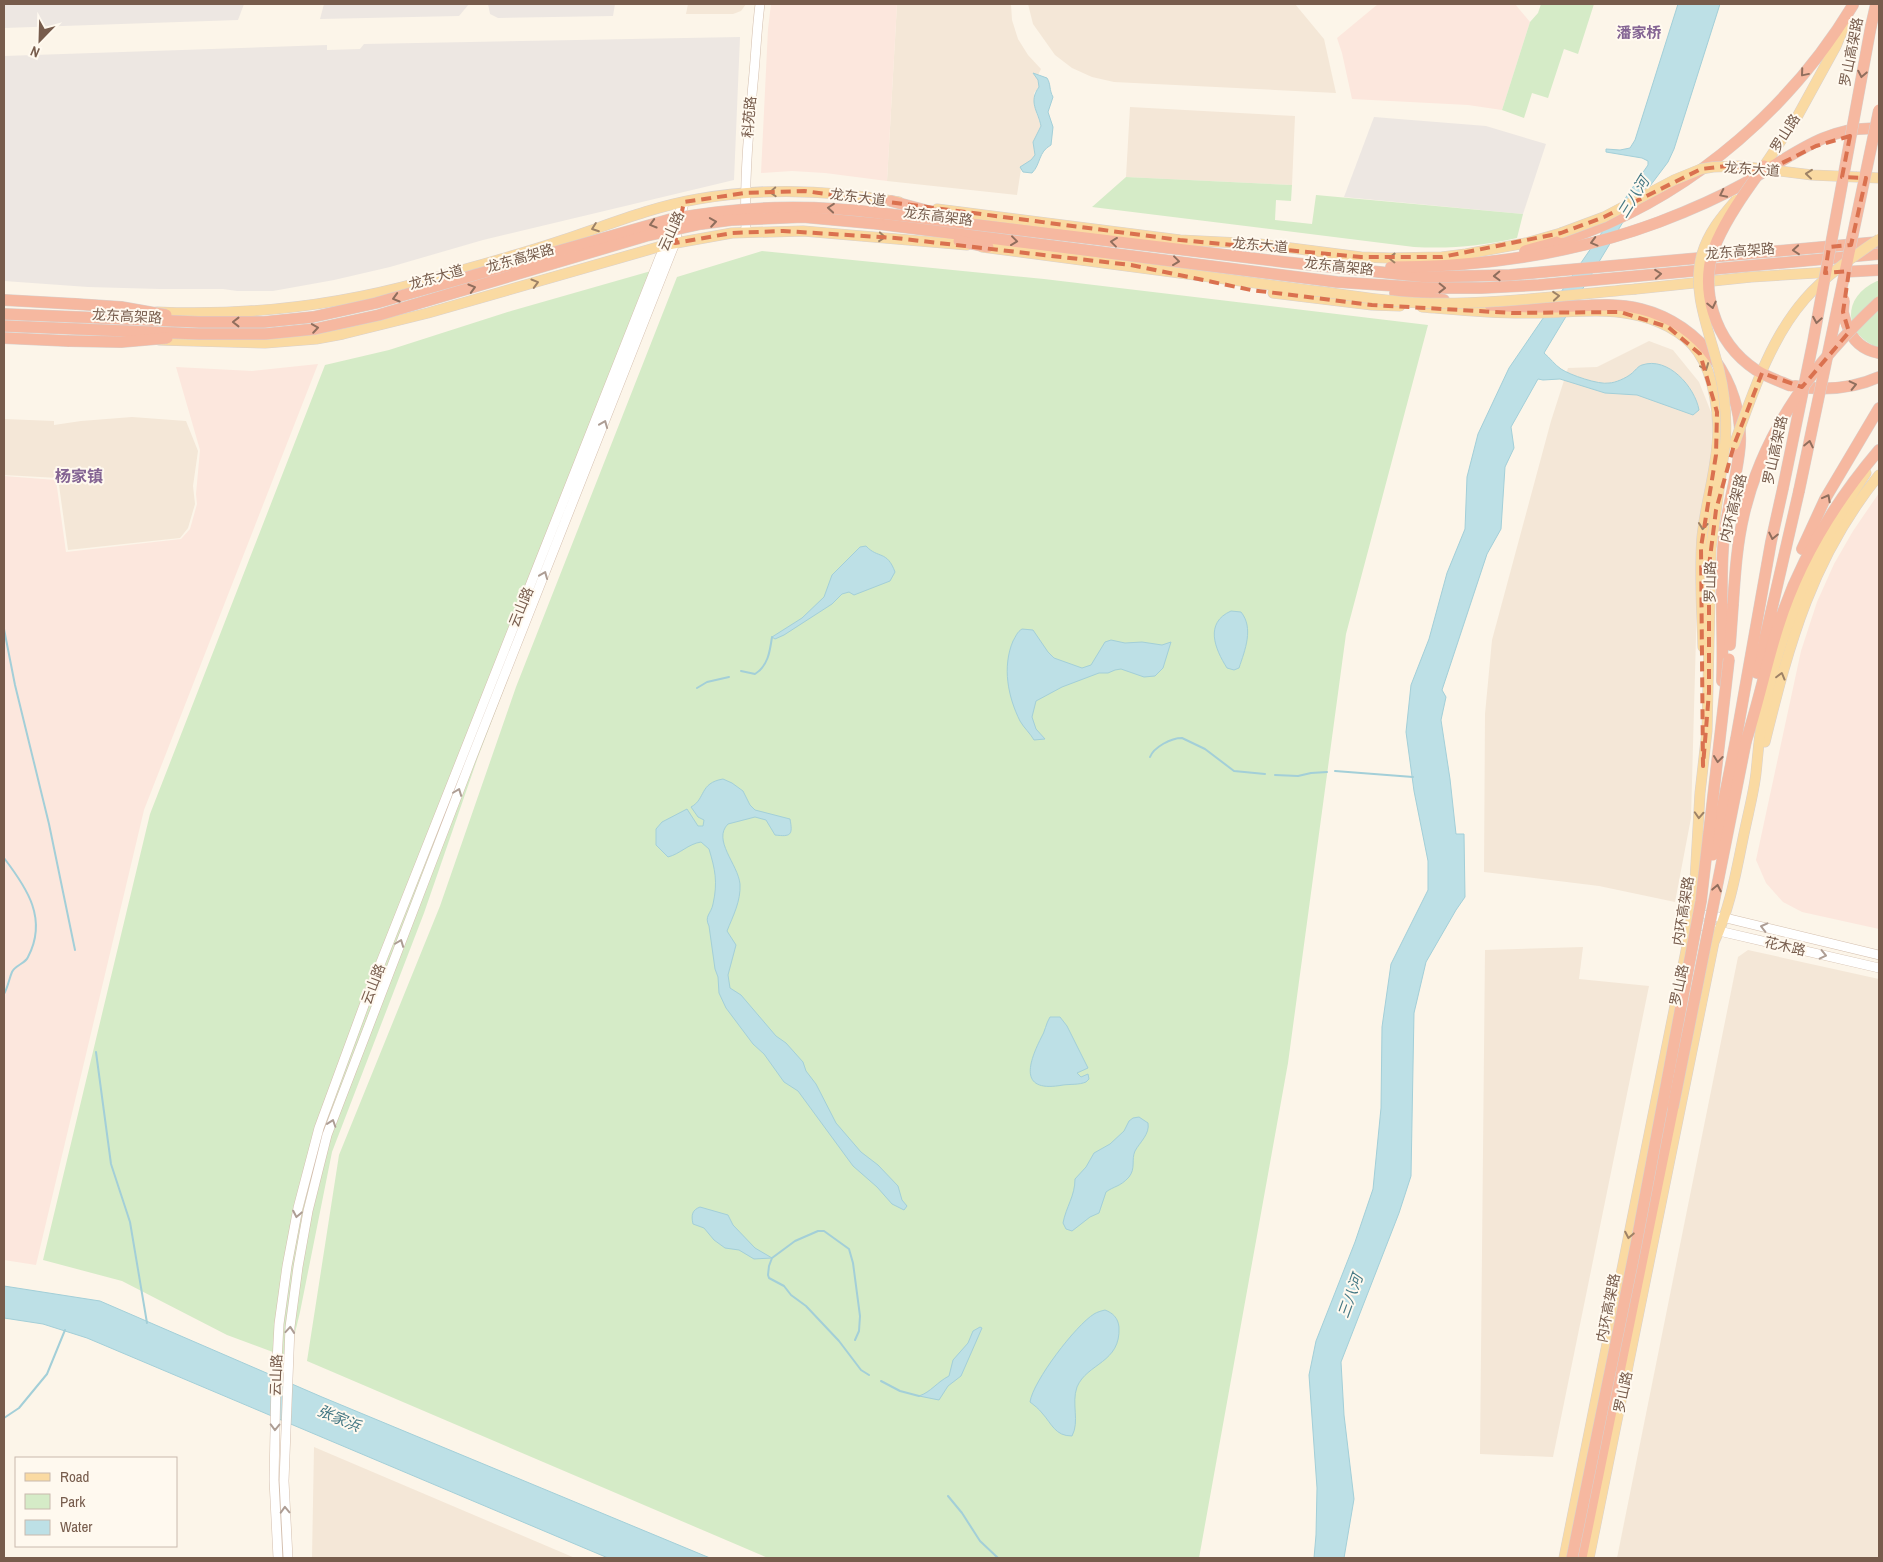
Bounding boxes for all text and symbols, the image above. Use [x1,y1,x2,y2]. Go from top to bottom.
north arrow [15,15,65,65]
street label: 罗山高架路 [1835,16,1867,88]
district label: 潘家桥 [1616,22,1662,43]
text: N [28,42,42,62]
one-way arrow [1802,67,1810,76]
one-way arrow [1857,70,1868,78]
street label: 科苑路 [738,95,760,139]
street label: 罗山路 [1766,110,1804,156]
street label: 龙东大道 [1723,158,1781,180]
one-way arrow [1804,169,1812,180]
water label: 三八河 [1612,170,1655,222]
street label: 龙东大道 [829,185,887,209]
one-way arrow [769,187,776,197]
one-way arrow [1719,188,1728,198]
one-way arrow [827,203,835,214]
street label: 龙东高架路 [902,203,974,229]
street label: 云山路 [654,208,688,254]
one-way arrow [708,218,717,228]
one-way arrow [649,219,658,229]
one-way arrow [592,222,600,232]
one-way arrow [878,231,886,242]
street label: 龙东大道 [1231,234,1289,256]
one-way arrow [1011,235,1019,246]
one-way arrow [1110,237,1118,248]
one-way arrow [1591,237,1599,247]
street label: 龙东高架路 [1704,239,1776,263]
street label: 龙东高架路 [484,240,556,276]
one-way arrow [1792,244,1800,255]
street label: 龙东高架路 [1303,253,1375,279]
one-way arrow [1388,253,1396,263]
one-way arrow [1172,255,1180,266]
street label: 龙东大道 [407,261,465,293]
one-way arrow [1655,269,1663,280]
one-way arrow [1493,271,1501,281]
one-way arrow [530,278,538,288]
one-way arrow [467,283,475,293]
one-way arrow [1438,283,1446,293]
one-way arrow [1552,291,1560,302]
one-way arrow [392,292,400,302]
one-way arrow [1706,300,1717,309]
street label: 龙东高架路 [92,305,162,327]
one-way arrow [1812,315,1822,324]
one-way arrow [232,317,240,327]
one-way arrow [310,324,319,334]
one-way arrow [1699,362,1709,371]
one-way arrow [1849,380,1858,391]
street label: 罗山高架路 [1759,414,1791,486]
one-way arrow [598,421,608,429]
one-way arrow [1803,439,1814,448]
district label: 杨家镇 [55,465,103,487]
street label: 内环高架路 [1716,472,1750,544]
one-way arrow [1820,494,1830,503]
one-way arrow [1698,523,1709,531]
one-way arrow [1768,531,1778,540]
street label: 罗山路 [1701,561,1719,603]
one-way arrow [538,572,548,580]
street label: 云山路 [505,584,537,630]
one-way arrow [1775,672,1786,681]
one-way arrow [1713,756,1724,764]
one-way arrow [452,788,463,797]
one-way arrow [1693,811,1704,819]
street label: 内环高架路 [1669,875,1697,947]
one-way arrow [1711,884,1722,892]
one-way arrow [1759,922,1768,933]
street label: 花木路 [1763,933,1807,959]
one-way arrow [394,939,404,948]
one-way arrow [1818,949,1827,960]
street label: 云山路 [357,961,389,1007]
street label: 罗山路 [1666,963,1692,1007]
one-way arrow [326,1119,336,1128]
one-way arrow [292,1209,303,1218]
one-way arrow [1624,1230,1634,1239]
water label: 三八河 [1332,1268,1369,1321]
street label: 内环高架路 [1592,1272,1624,1344]
one-way arrow [284,1325,295,1333]
street label: 云山路 [266,1354,286,1396]
street label: 罗山路 [1610,1370,1636,1414]
water label: 张家浜 [314,1400,366,1437]
one-way arrow [270,1424,280,1431]
legend [15,1457,178,1547]
text: Road [60,1466,89,1487]
text: Park [60,1491,86,1512]
one-way arrow [280,1505,291,1513]
text: Water [60,1516,92,1537]

